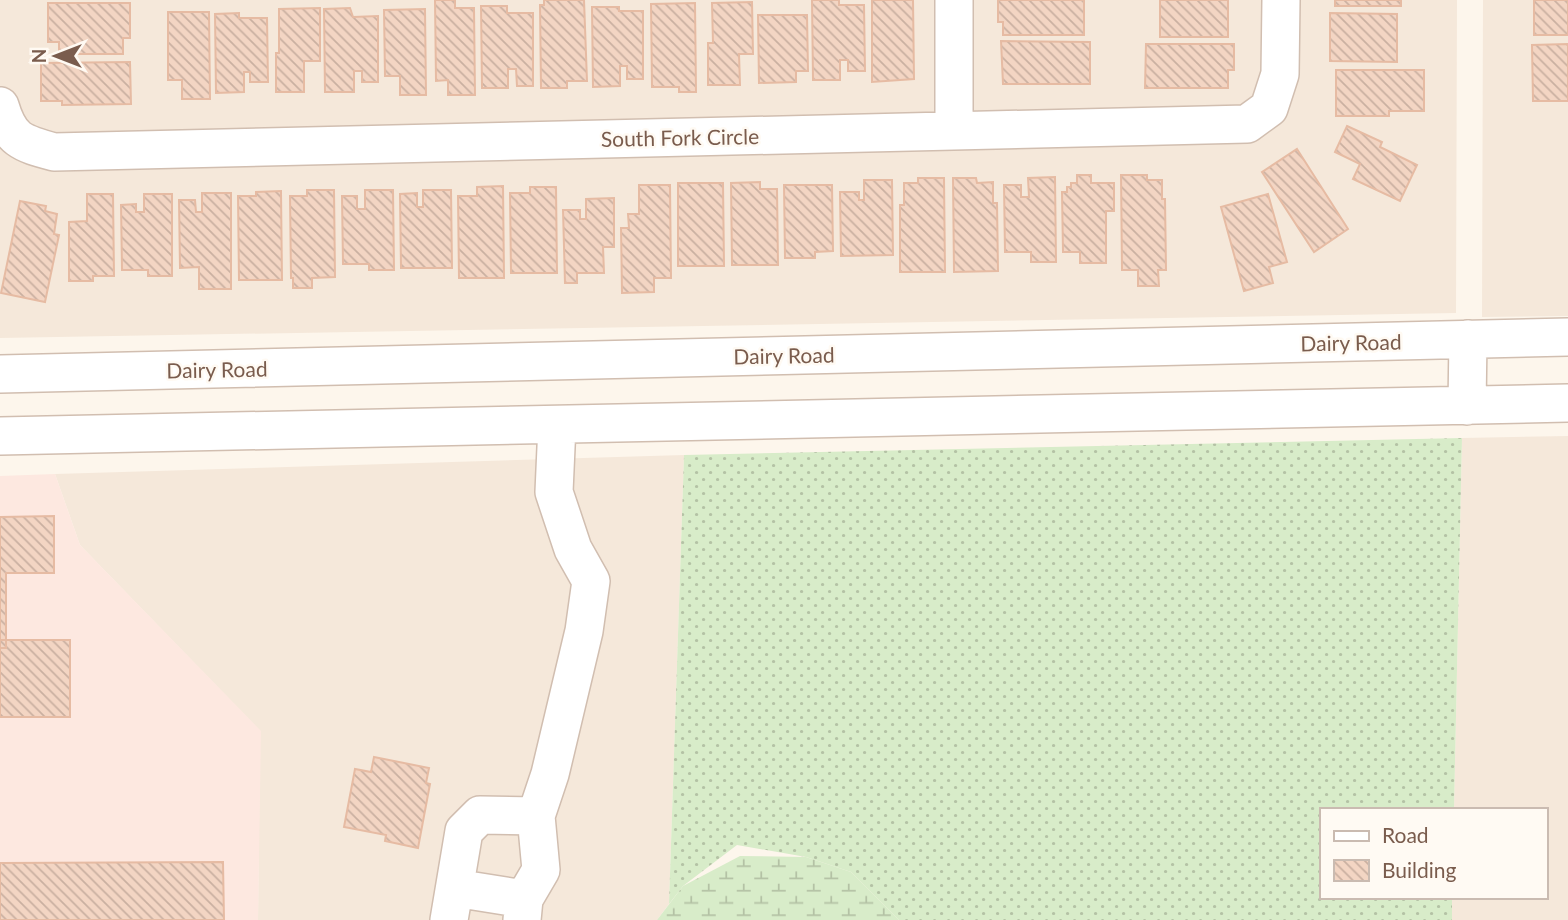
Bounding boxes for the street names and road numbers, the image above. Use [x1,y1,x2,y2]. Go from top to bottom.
street label: South Fork Circle [601,123,759,151]
street label: Dairy Road [1300,329,1402,355]
street label: Dairy Road [733,342,835,368]
street label: Dairy Road [166,356,268,382]

